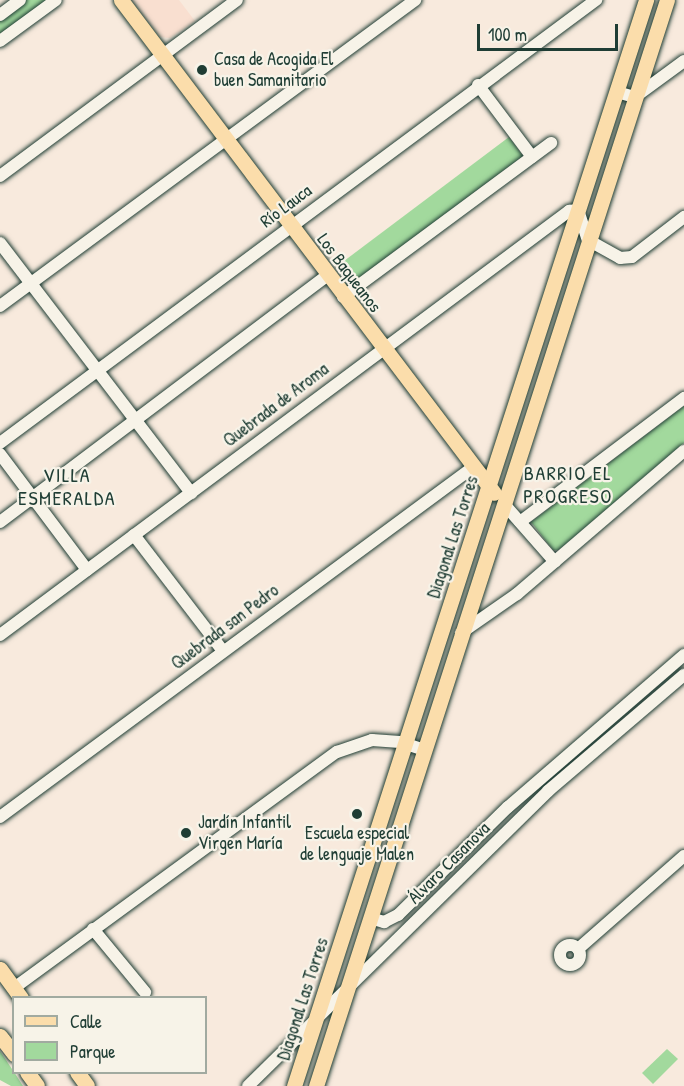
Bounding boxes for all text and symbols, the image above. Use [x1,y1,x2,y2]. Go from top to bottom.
scale bar [480,12,621,50]
text: 100 m [488,22,527,47]
place label: Casa de Acogida El buen Samanitario [214,49,333,92]
marker: Casa de Acogida El buen Samanitario [195,63,209,77]
street label: Río Lauca [256,180,316,232]
street label: Los Baqueanos [312,229,386,317]
street label: Quebrada de Aroma [219,358,333,452]
district label: BARRIO EL PROGRESO [523,460,613,507]
district label: VILLA ESMERALDA [18,463,116,510]
street label: Diagonal Las Torres [423,473,483,601]
street label: Quebrada san Pedro [167,580,283,674]
marker: Escuela especial de lenguaje Malen [350,807,364,821]
place label: Jardín Infantil Virgen María [198,812,291,854]
street label: Álvaro Casanova [404,818,494,908]
place label: Escuela especial de lenguaje Malen [300,823,414,866]
marker: Jardín Infantil Virgen María [179,826,193,840]
street label: Diagonal Las Torres [273,935,333,1063]
legend [12,996,207,1074]
text: Calle [70,1009,102,1034]
text: Parque [70,1039,115,1064]

